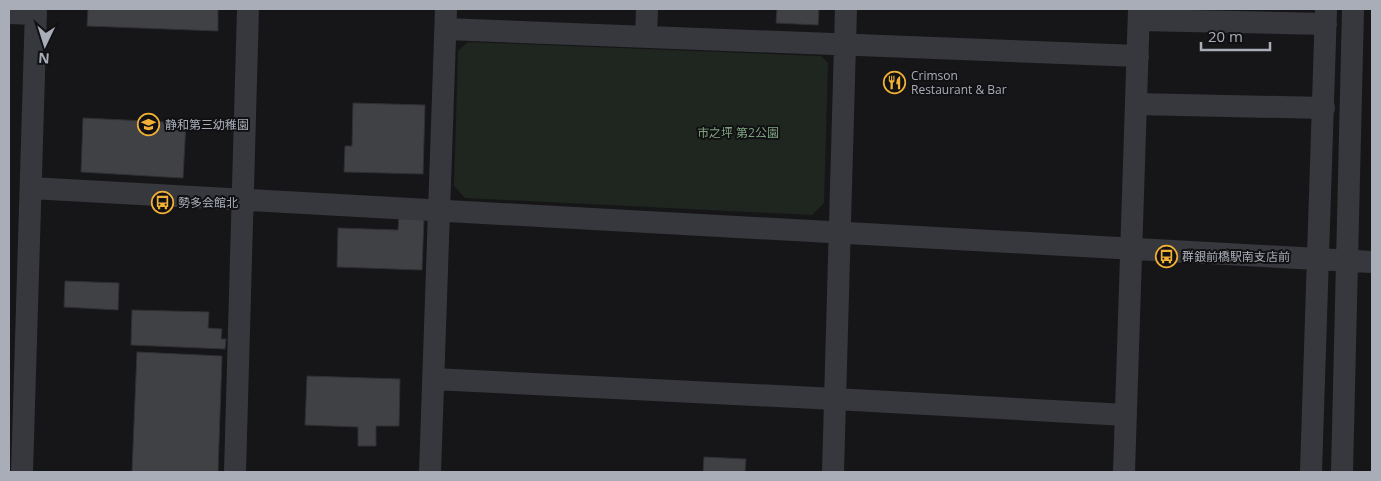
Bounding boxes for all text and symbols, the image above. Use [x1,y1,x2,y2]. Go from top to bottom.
north arrow [20,20,70,70]
scale bar [1201,20,1270,52]
text: 20 m [1208,26,1243,46]
text: N [38,49,50,68]
place label: Crimson Restaurant & Bar [911,67,1007,98]
restaurant icon: Crimson Restaurant & Bar [883,70,907,94]
school or university icon: 静和第三幼稚園 [137,112,161,136]
place label: 静和第三幼稚園 [165,116,249,133]
park label: 市之坪 第2公園 [697,124,779,141]
bus stop icon: 勢多会館北 [150,190,174,214]
place label: 勢多会館北 [178,194,238,211]
bus stop icon: 群銀前橋駅南支店前 [1154,244,1178,268]
place label: 群銀前橋駅南支店前 [1182,248,1290,265]

